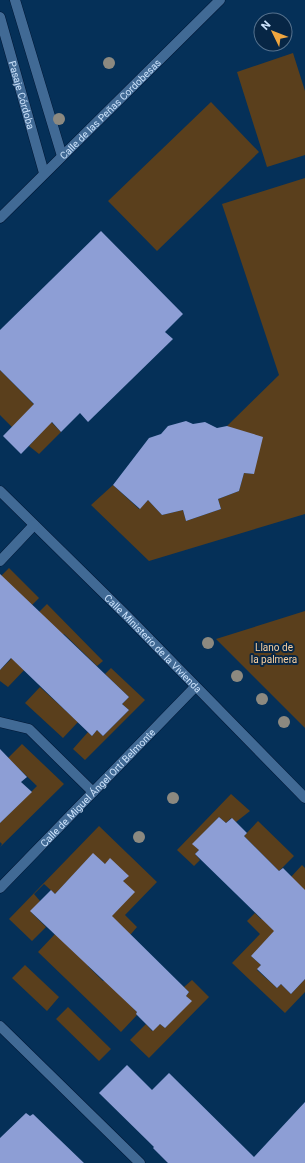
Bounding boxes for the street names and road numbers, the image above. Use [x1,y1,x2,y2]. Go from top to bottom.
street label: Calle de las Peñas Cordobesas [57,57,163,161]
street label: Pasaje Córdoba [7,60,37,130]
street label: Calle Ministerio de la Vivienda [103,592,204,695]
street label: Calle de Miguel Ángel Ortí Belmonte [38,726,157,849]

